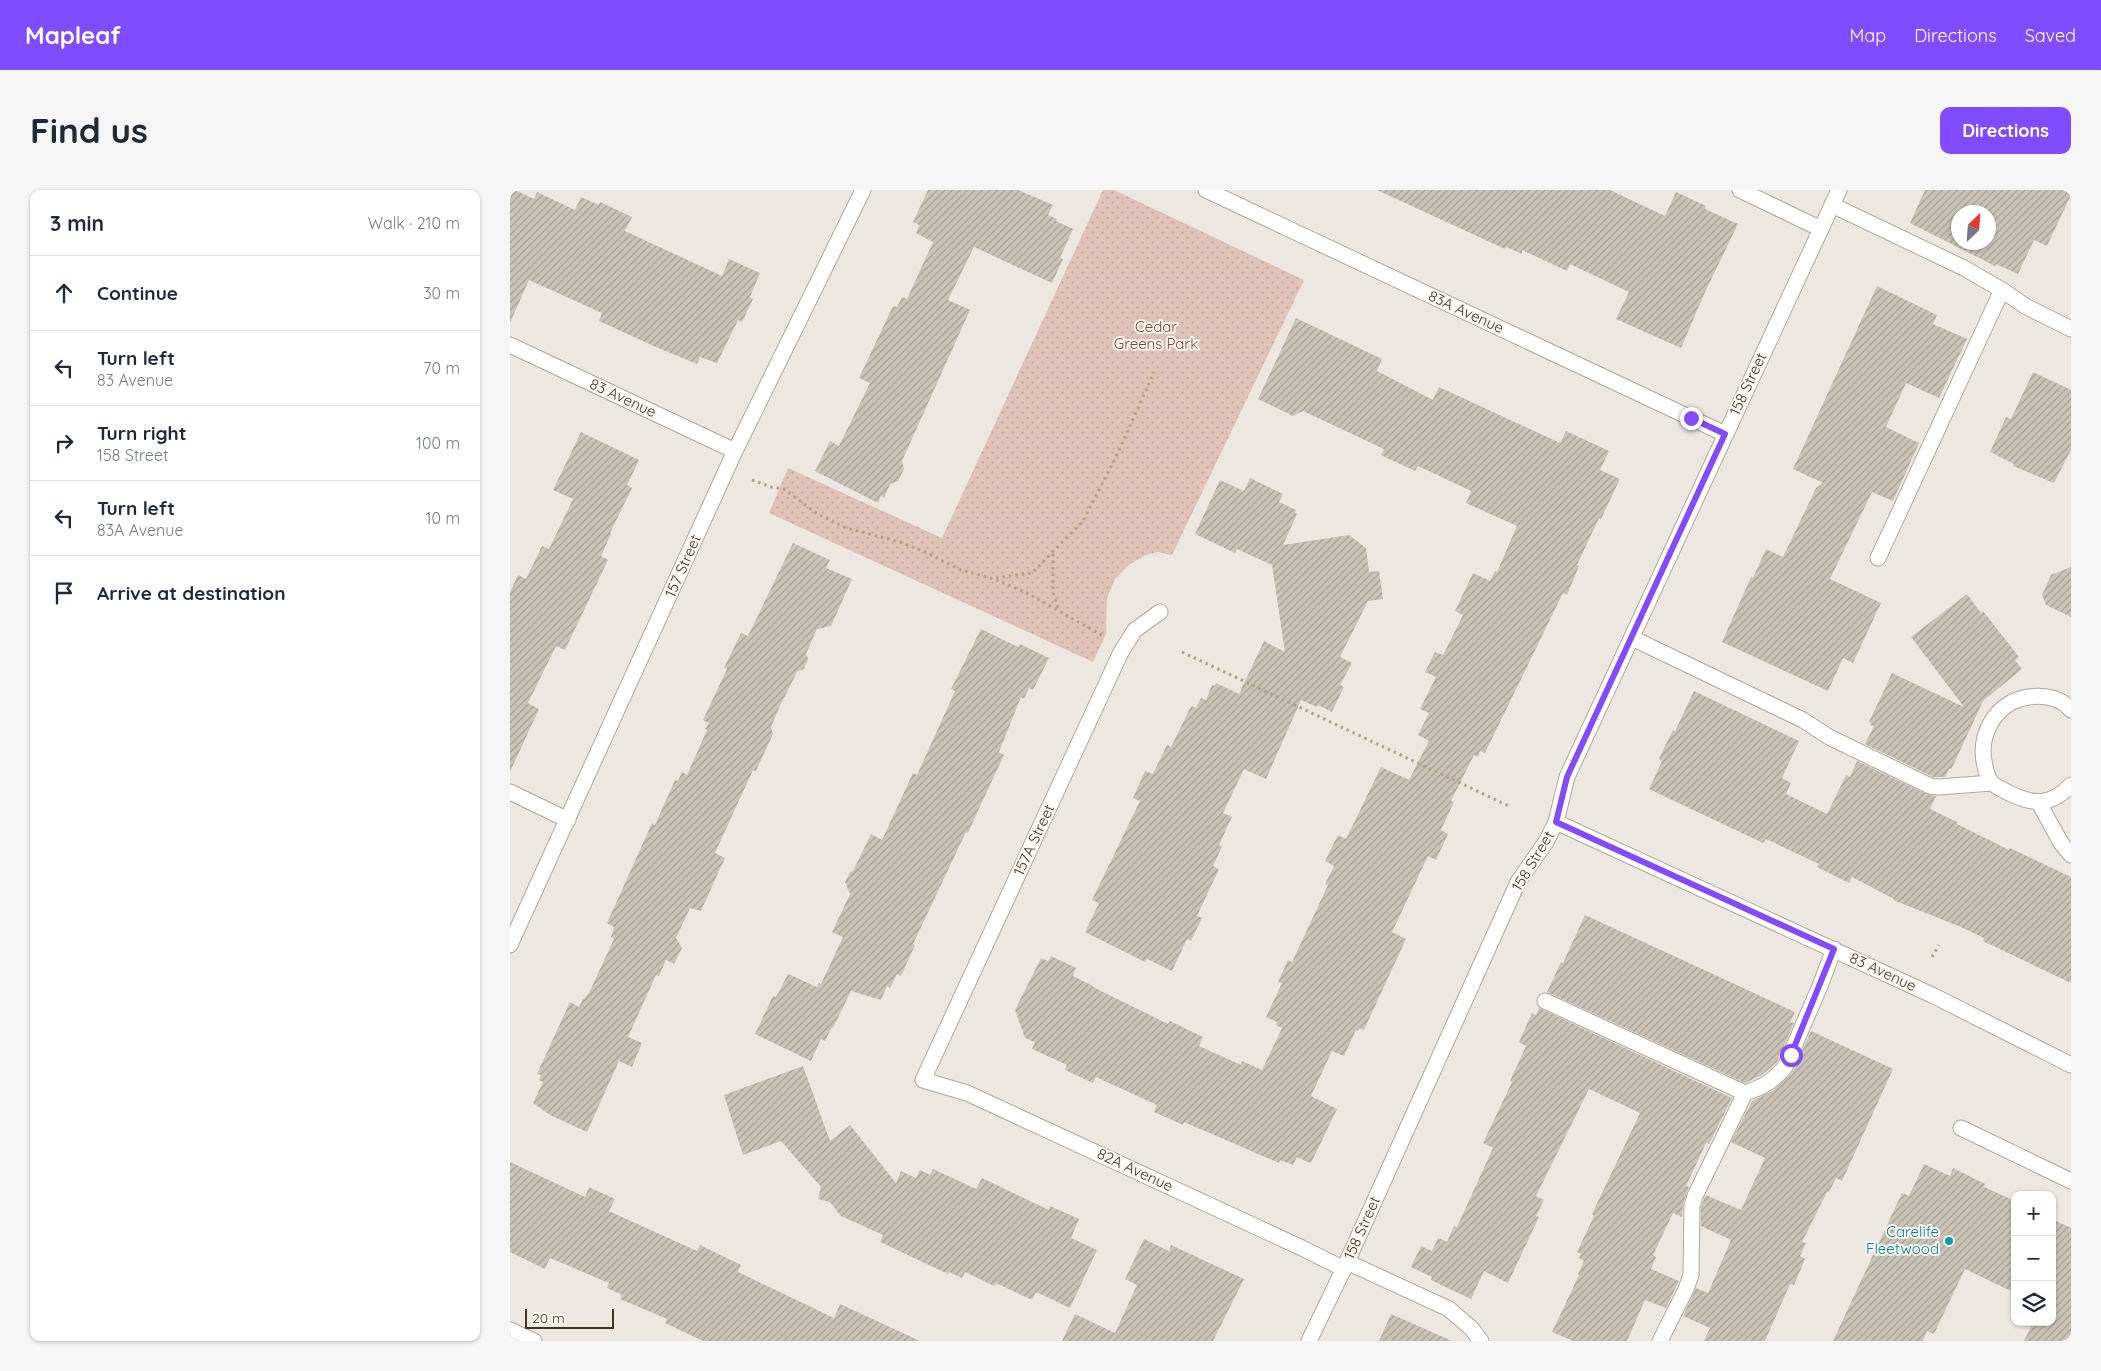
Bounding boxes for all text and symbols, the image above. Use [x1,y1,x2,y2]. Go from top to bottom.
text: Mapleaf [25,20,121,50]
text: Map [1849,24,1886,47]
text: Directions [1914,24,1997,47]
text: Saved [2025,24,2076,47]
button: Directions [1940,107,2071,154]
text: Find us [30,108,148,152]
north arrow [1951,205,1996,250]
text: 3 min [50,210,104,236]
text: Walk · 210 m [368,213,460,233]
icon: ahead [50,279,78,307]
text: Continue [97,281,178,305]
text: 30 m [423,283,460,303]
street label: 83A Avenue [1425,286,1507,337]
park label: Cedar Greens Park [1114,317,1198,353]
text: Turn left [97,346,175,370]
street label: 158 Street [1725,349,1770,418]
icon: left [50,354,78,382]
text: 70 m [423,358,460,378]
text: 83 Avenue [97,370,173,390]
street label: 83 Avenue [587,374,660,421]
route end [1680,407,1703,430]
text: Turn right [97,421,186,445]
icon: right [50,429,78,457]
text: 100 m [416,433,460,453]
text: 158 Street [97,445,168,465]
text: Turn left [97,496,175,520]
icon: left [50,504,78,532]
text: 10 m [426,508,460,528]
text: 83A Avenue [97,520,183,540]
street label: 157 Street [660,532,705,600]
icon: arrive [50,579,78,607]
text: Arrive at destination [97,581,286,605]
street label: 157A Street [1009,801,1058,878]
street label: 158 Street [1507,827,1558,894]
street label: 83 Avenue [1847,948,1920,995]
route start [1780,1044,1803,1067]
street label: 82A Avenue [1094,1144,1176,1195]
map controls [2011,1191,2056,1326]
button: + [2011,1191,2056,1236]
street label: 158 Street [1339,1193,1384,1262]
place label: Carelife Fleetwood [1866,1222,1939,1258]
marker: Carelife Fleetwood [1943,1235,1955,1247]
button: − [2011,1236,2056,1281]
button: layers [2011,1281,2056,1326]
scale bar [525,1306,614,1329]
text: 20 m [532,1309,565,1327]

